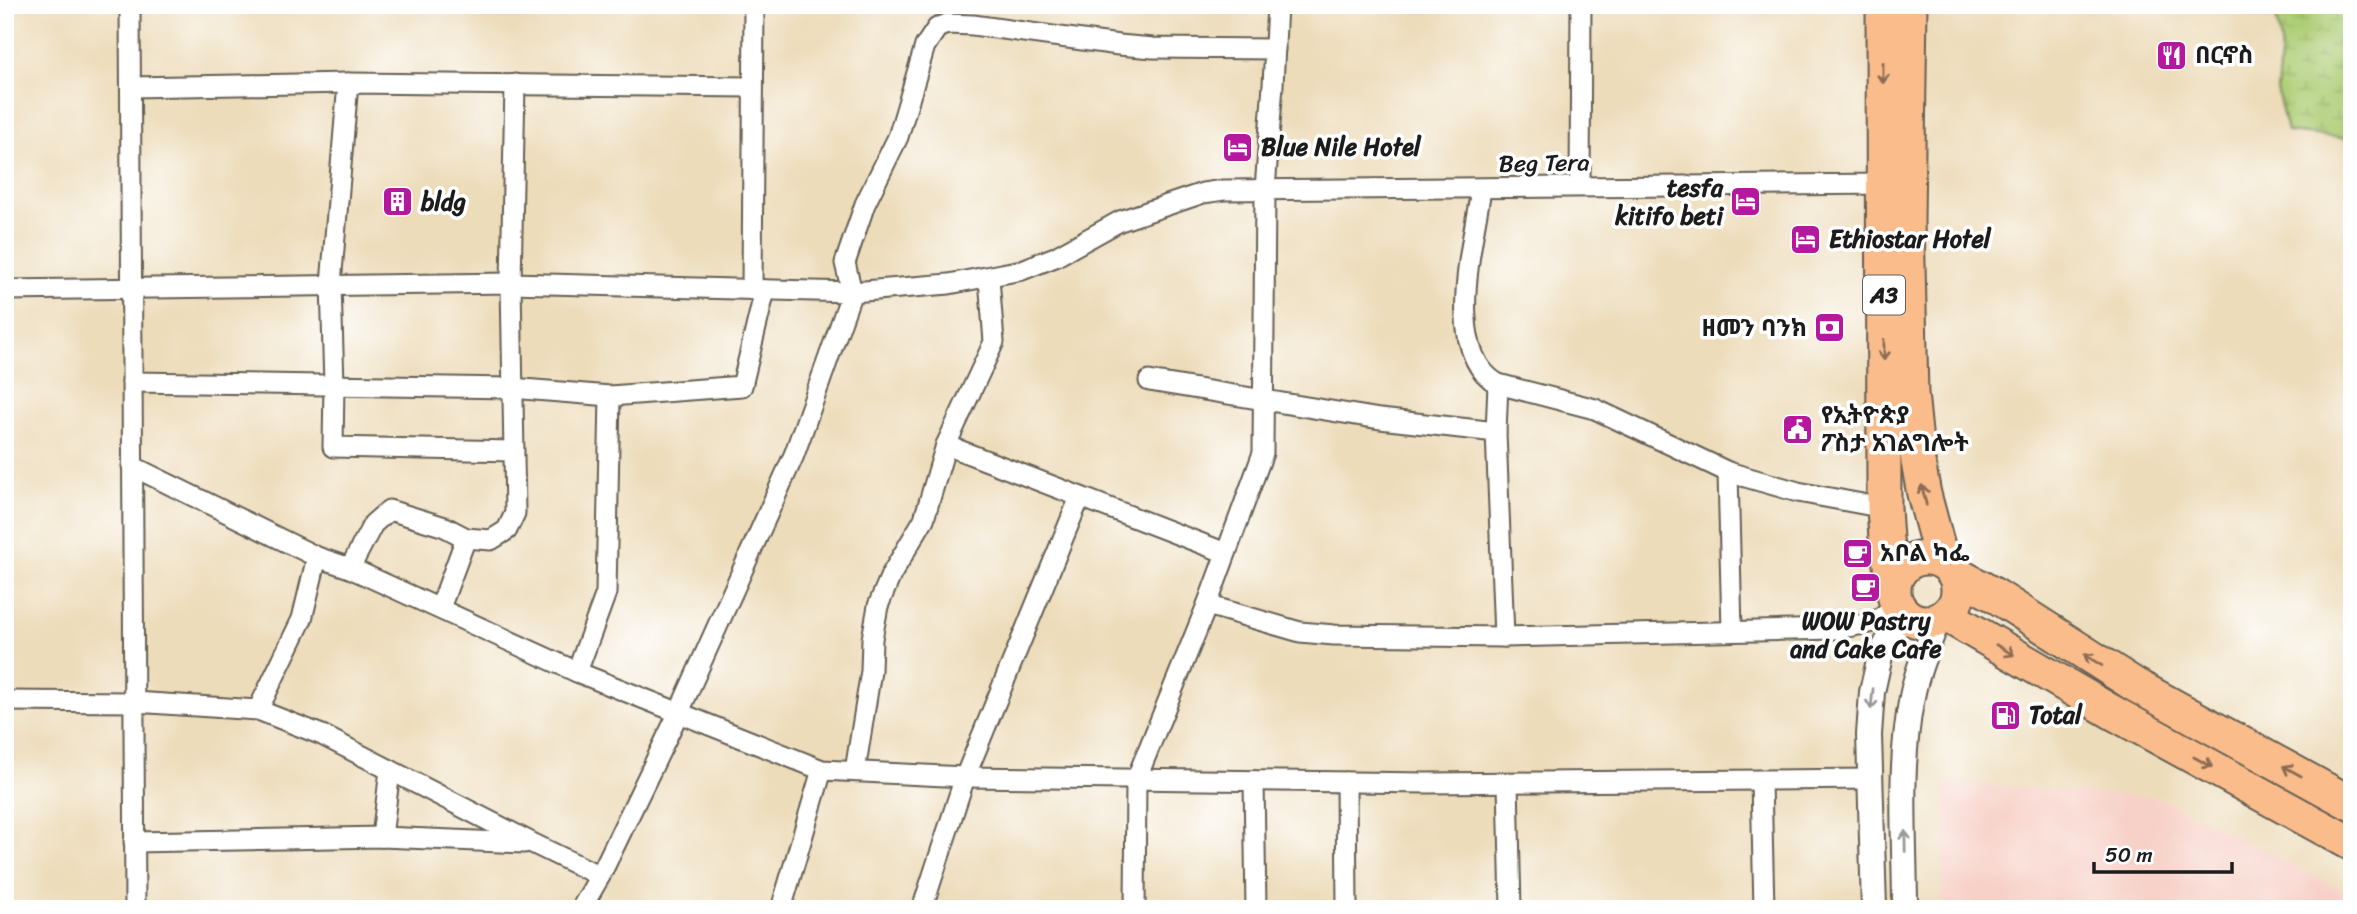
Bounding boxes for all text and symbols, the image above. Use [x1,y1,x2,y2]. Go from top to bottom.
place label: በርኖስ [2195,34,2253,76]
restaurant icon: በርኖስ [2155,38,2189,72]
one-way arrow [1876,62,1890,85]
place label: Blue Nile Hotel [1261,126,1422,168]
hotel icon: Blue Nile Hotel [1221,130,1255,164]
street label: Beg Tera [1498,141,1590,185]
place label: tesfa kitifo beti [1614,167,1724,237]
place label: bldg [420,181,466,223]
building icon: bldg [381,185,415,219]
hotel icon: tesfa kitifo beti [1729,185,1763,219]
place label: Ethiostar Hotel [1829,218,1992,260]
hotel icon: Ethiostar Hotel [1789,222,1823,256]
road number: A3 [1863,276,1905,314]
place label: ዘመን ባንክ [1702,307,1807,349]
bank icon: ዘመን ባንክ [1813,311,1847,345]
one-way arrow [1877,338,1891,361]
place label: የኢትዮጵያ ፖስታ አገልግሎት [1821,394,1969,464]
public building icon: የኢትዮጵያ ፖስታ አገልግሎት [1781,412,1815,446]
one-way arrow [1917,484,1931,507]
place label: አቦል ካፌ [1880,532,1970,574]
cafe icon: አቦል ካፌ [1840,536,1874,570]
cafe icon: WOW Pastry and Cake Cafe [1849,570,1883,604]
place label: WOW Pastry and Cake Cafe [1789,600,1942,670]
one-way arrow [1994,644,2015,657]
one-way arrow [2084,652,2104,666]
one-way arrow [1865,687,1878,710]
place label: Total [2029,694,2083,736]
fuel station icon: Total [1989,698,2023,732]
one-way arrow [2192,756,2213,769]
one-way arrow [2282,763,2303,777]
one-way arrow [1898,829,1912,852]
scale bar [2094,830,2233,874]
text: 50 m [2105,836,2153,874]

